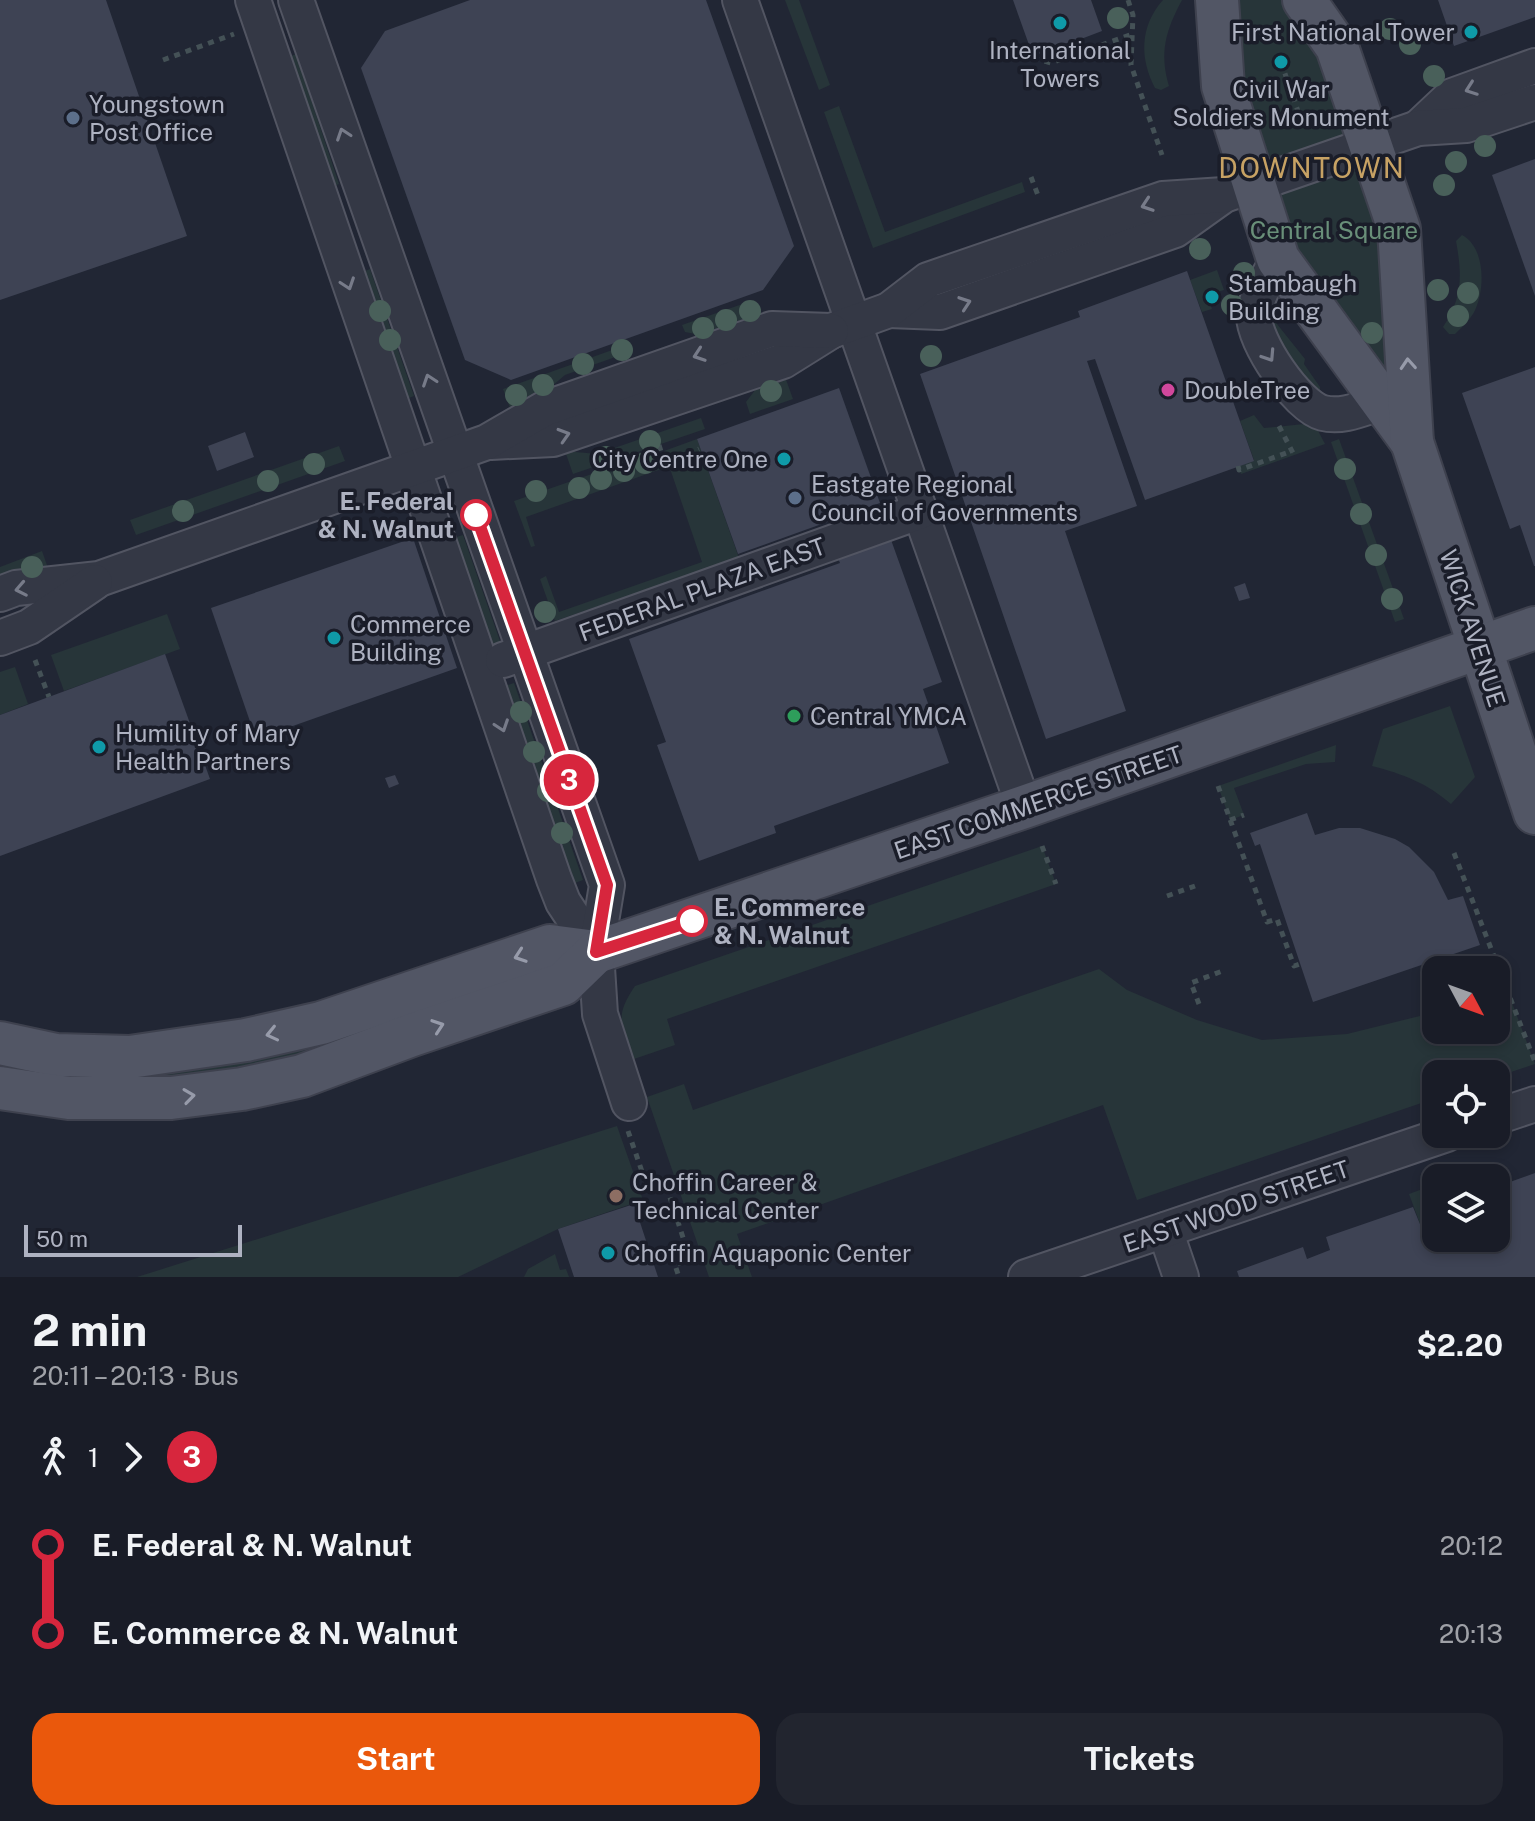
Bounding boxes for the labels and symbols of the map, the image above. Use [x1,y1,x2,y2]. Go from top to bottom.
marker: International Towers [1051,14,1069,32]
place label: First National Tower [1231,18,1455,46]
marker: First National Tower [1462,23,1480,41]
place label: International Towers [989,36,1131,92]
marker: Civil War Soldiers Monument [1272,53,1290,71]
place label: Civil War Soldiers Monument [1172,75,1390,131]
one-way arrow [1465,79,1479,96]
place label: Youngstown Post Office [89,90,225,146]
marker: Youngstown Post Office [64,109,82,127]
one-way arrow [336,128,352,142]
district label: DOWNTOWN [1218,151,1406,184]
one-way arrow [1141,195,1155,211]
park label: Central Square [1250,216,1418,244]
place label: Stambaugh Building [1228,269,1357,325]
one-way arrow [339,276,355,290]
marker: Stambaugh Building [1203,288,1221,306]
one-way arrow [957,296,971,313]
one-way arrow [692,345,706,361]
one-way arrow [1260,347,1275,361]
one-way arrow [1399,358,1416,370]
one-way arrow [422,373,438,387]
place label: DoubleTree [1184,376,1310,404]
marker: DoubleTree [1159,381,1177,399]
one-way arrow [556,429,570,445]
place label: City Centre One [592,445,768,473]
marker: City Centre One [775,450,793,468]
place label: Eastgate Regional Council of Governments [811,470,1078,526]
place label: E. Federal & N. Walnut [318,487,454,543]
marker: Eastgate Regional Council of Governments [786,489,804,507]
marker: E. Federal & N. Walnut [461,500,491,530]
street label: FEDERAL PLAZA EAST [575,531,829,647]
street label: WICK AVENUE [1434,546,1512,710]
one-way arrow [15,579,28,596]
place label: Commerce Building [350,610,471,666]
marker: Commerce Building [325,629,343,647]
place label: Central YMCA [810,702,967,730]
marker: Central YMCA [785,707,803,725]
one-way arrow [493,718,509,732]
place label: Humility of Mary Health Partners [115,719,301,775]
marker: Humility of Mary Health Partners [90,738,108,756]
street label: EAST COMMERCE STREET [890,739,1186,865]
line badge: 3 [543,754,595,806]
place label: E. Commerce & N. Walnut [714,893,865,949]
marker: E. Commerce & N. Walnut [677,906,707,936]
one-way arrow [514,946,528,962]
north arrow [1422,956,1510,1044]
one-way arrow [430,1020,444,1036]
one-way arrow [266,1025,280,1042]
one-way arrow [182,1088,196,1105]
street label: EAST WOOD STREET [1119,1154,1353,1258]
place label: Choffin Career & Technical Center [632,1168,819,1224]
marker: Choffin Career & Technical Center [607,1187,625,1205]
scale bar [24,1221,242,1257]
place label: Choffin Aquaponic Center [624,1239,912,1267]
marker: Choffin Aquaponic Center [599,1244,617,1262]

